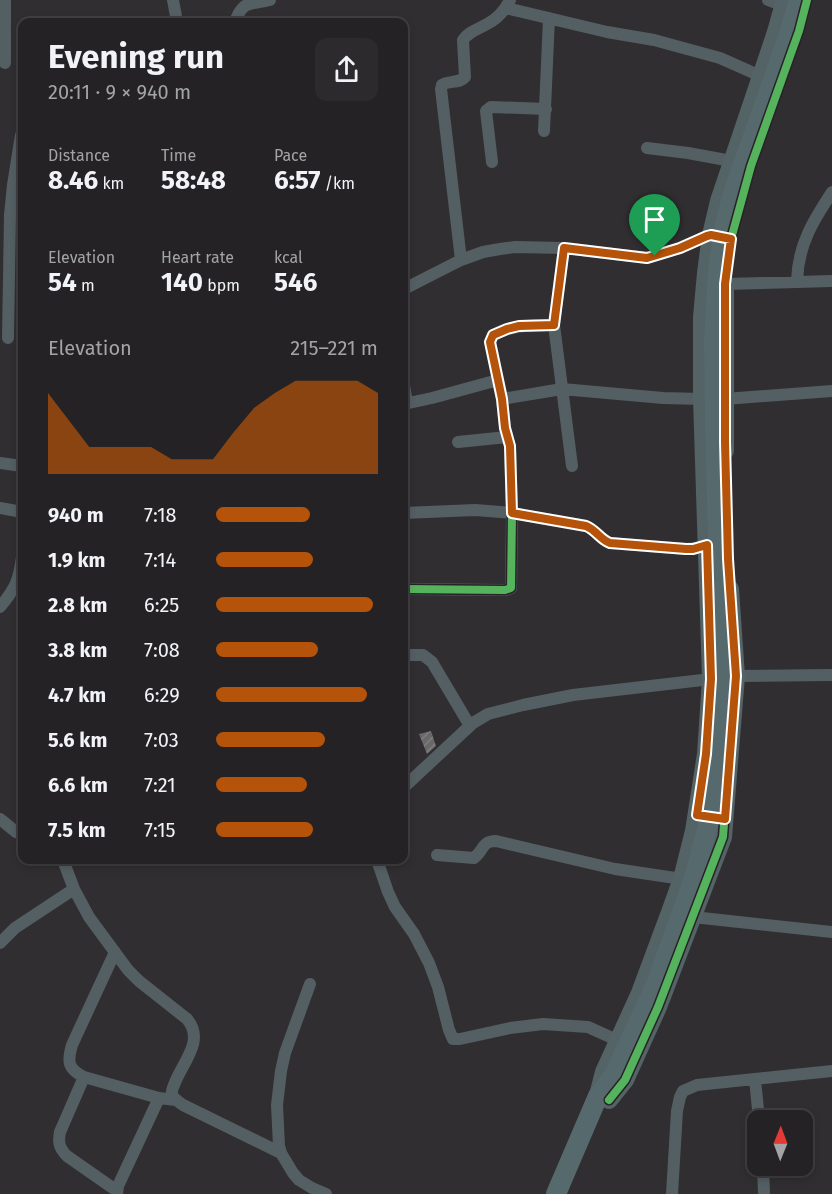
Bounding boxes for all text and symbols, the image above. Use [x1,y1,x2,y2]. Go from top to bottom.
text: Evening run [48,37,224,77]
button: share [315,38,378,101]
text: 20:11 · 9 × 940 m [48,80,191,104]
text: Distance [48,146,110,165]
text: Time [161,146,196,165]
text: Pace [274,146,307,165]
text: 8.46 [48,165,98,196]
text: 58:48 [161,165,226,196]
text: 6:57 [274,165,321,196]
text: km [98,174,124,193]
text: /km [321,174,355,193]
pin [629,194,680,256]
icon: arrive [638,203,671,236]
text: Elevation [48,248,115,267]
text: Heart rate [161,248,234,267]
text: kcal [274,248,303,267]
text: 54 [48,267,77,298]
text: 140 [161,267,203,298]
text: 546 [274,267,317,298]
text: m [77,276,95,295]
text: bpm [203,276,240,295]
text: Elevation [48,336,132,360]
text: 215–221 m [290,336,378,360]
text: 940 m [48,503,104,527]
text: 7:18 [144,503,177,527]
text: 1.9 km [48,548,106,572]
text: 7:14 [144,548,176,572]
text: 2.8 km [48,593,107,617]
text: 6:25 [144,593,179,617]
text: 3.8 km [48,638,108,662]
text: 7:08 [144,638,180,662]
text: 4.7 km [48,683,106,707]
text: 6:29 [144,683,180,707]
text: 5.6 km [48,728,107,752]
text: 7:03 [144,728,179,752]
text: 6.6 km [48,773,108,797]
text: 7:21 [144,773,176,797]
text: 7.5 km [48,818,106,842]
text: 7:15 [144,818,176,842]
north arrow [747,1110,813,1176]
map controls [747,1110,813,1176]

